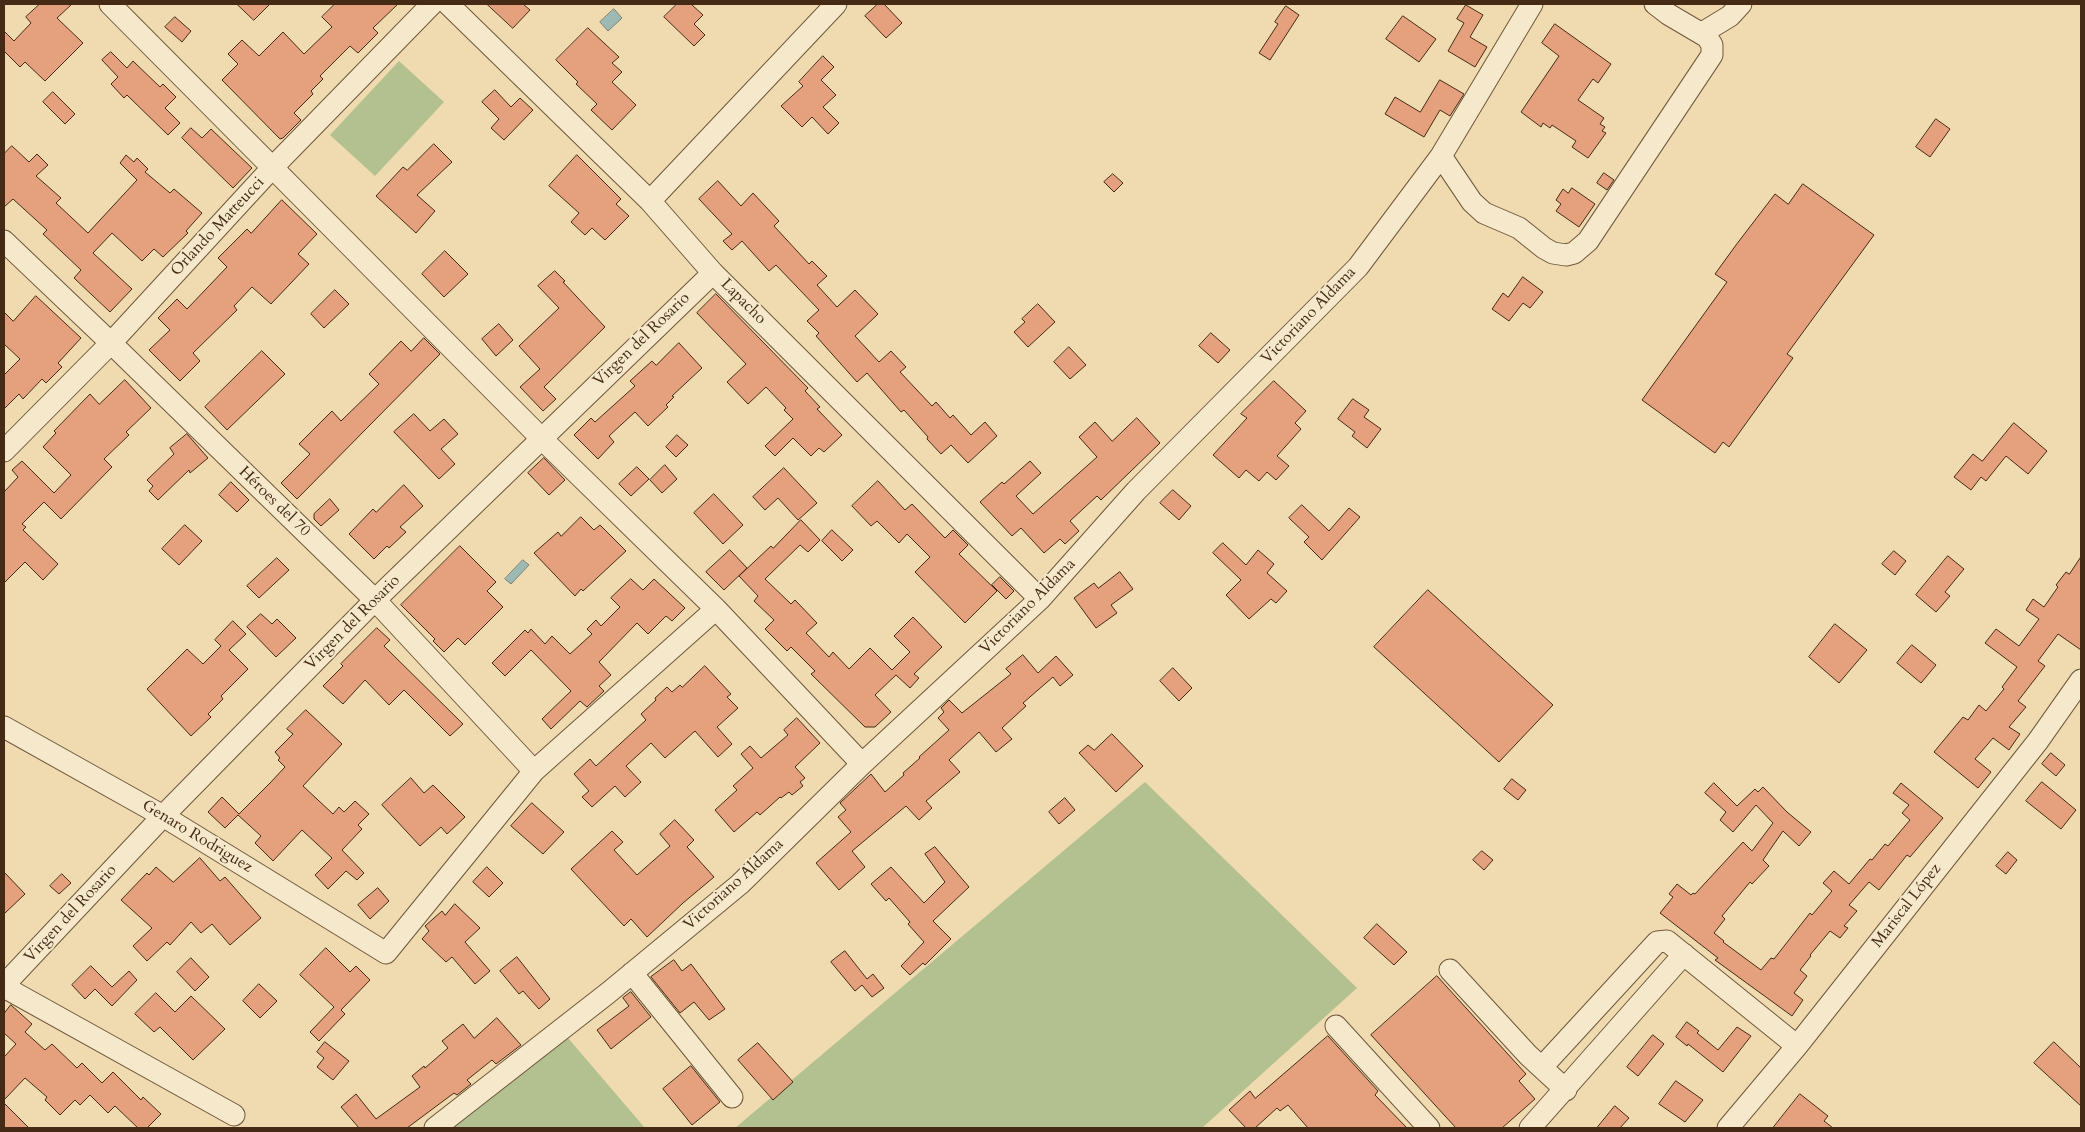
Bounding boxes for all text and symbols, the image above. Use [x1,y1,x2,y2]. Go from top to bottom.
street label: Orlando Matteucci [167,173,269,281]
street label: Victoriano Aldama [1258,263,1360,369]
street label: Lapacho [716,275,770,329]
street label: Virgen del Rosario [590,289,694,391]
street label: Héroes del 70 [234,463,314,541]
street label: Victoriano Aldama [976,555,1080,659]
street label: Virgen del Rosario [301,571,405,675]
street label: Genaro Rodriguez [138,796,256,878]
street label: Victoriano Aldama [680,835,788,935]
street label: Mariscal López [1868,860,1946,952]
street label: Virgen del Rosario [21,861,121,967]

